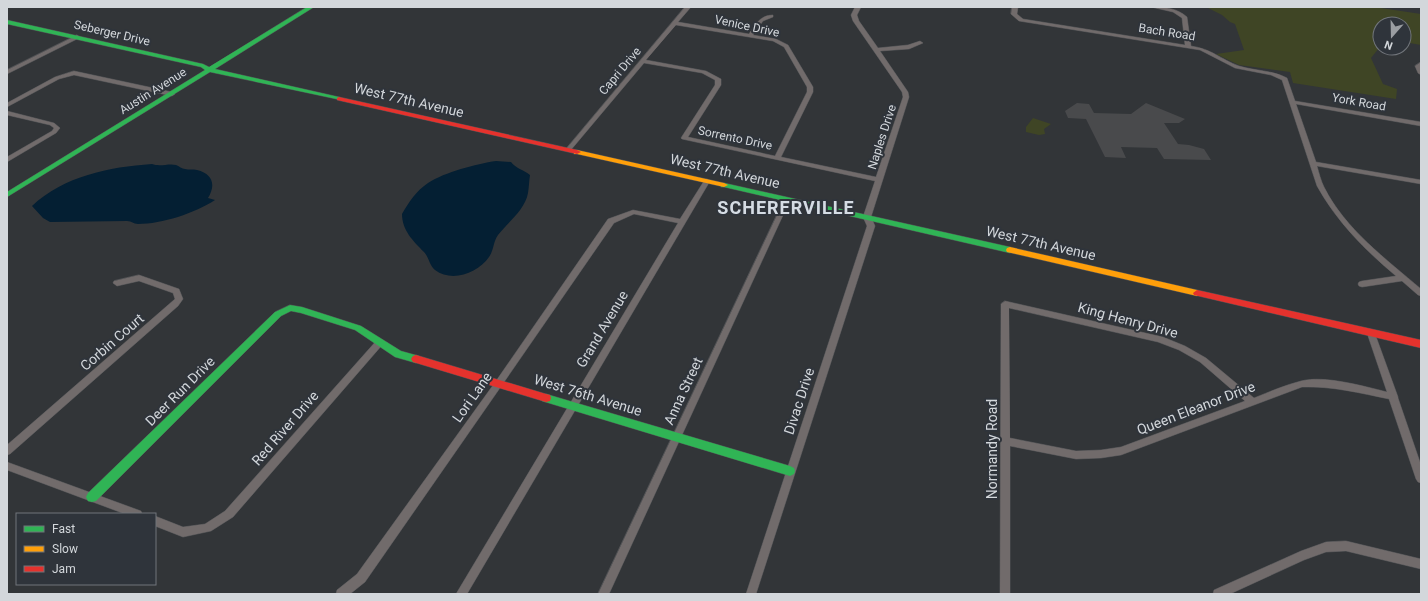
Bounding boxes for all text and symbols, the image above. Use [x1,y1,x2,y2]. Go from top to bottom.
street label: Venice Drive [713,12,781,40]
north arrow [1372,16,1412,56]
street label: Seberger Drive [73,17,151,49]
street label: Bach Road [1138,21,1196,43]
text: N [1383,37,1395,52]
street label: Capri Drive [596,44,644,98]
street label: Austin Avenue [117,65,189,117]
street label: West 77th Avenue [353,80,465,120]
street label: York Road [1331,90,1387,114]
street label: Naples Drive [865,103,899,171]
street label: Sorrento Drive [697,123,773,153]
street label: West 77th Avenue [669,151,781,191]
district label: SCHERERVILLE [717,197,855,218]
street label: West 77th Avenue [985,223,1097,263]
street label: Grand Avenue [573,288,631,370]
street label: King Henry Drive [1076,299,1180,341]
street label: Corbin Court [77,310,147,374]
street label: Deer Run Drive [142,353,218,429]
street label: Anna Street [660,354,706,427]
street label: Divac Drive [781,366,817,436]
street label: Lori Lane [449,369,495,425]
street label: West 76th Avenue [532,371,644,419]
street label: Queen Eleanor Drive [1135,378,1257,438]
street label: Red River Drive [248,388,322,468]
street label: Normandy Road [984,399,1000,499]
legend [16,513,156,585]
text: Fast [52,522,75,536]
text: Slow [52,542,78,556]
text: Jam [52,562,76,576]

